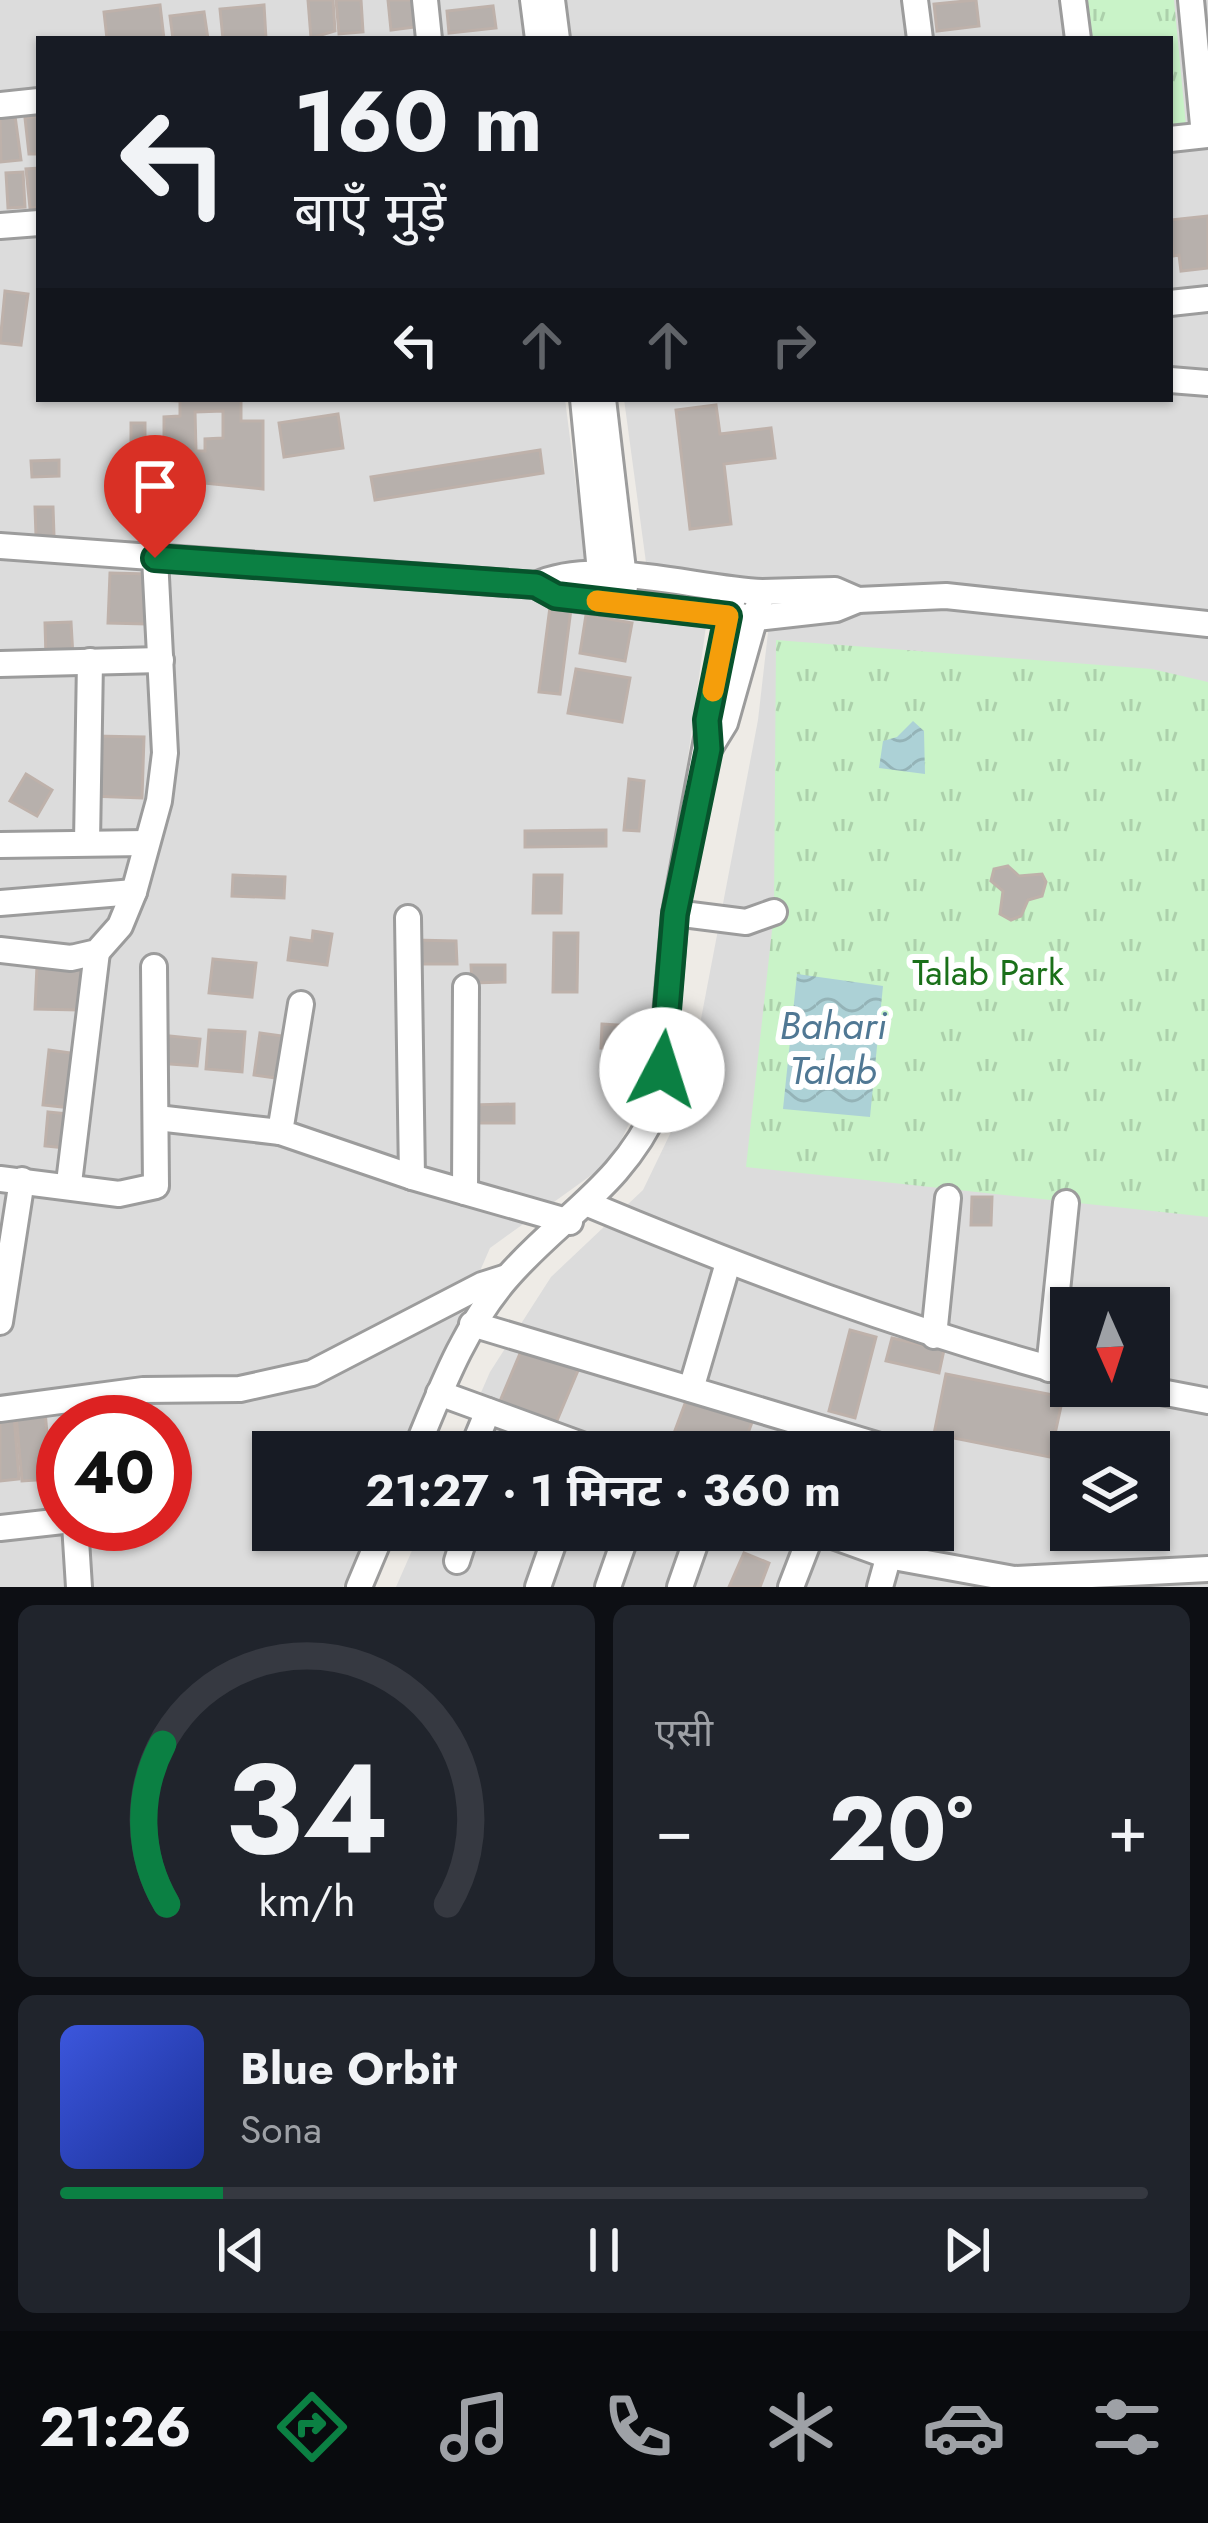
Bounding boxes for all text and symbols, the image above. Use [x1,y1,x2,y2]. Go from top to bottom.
text: 160 m [294,61,543,183]
icon: left [96,84,252,240]
text: बाएँ मुड़ें [294,173,446,251]
icon: left [383,312,449,378]
icon: ahead [509,312,575,378]
icon: ahead [635,312,701,378]
icon: right [761,312,827,378]
pin [104,435,206,558]
icon: arrive [122,453,188,519]
park label: Talab Park [912,946,1064,998]
water label: Bahari Talab [780,997,888,1099]
position arrow [599,1007,725,1133]
north arrow [1050,1287,1170,1407]
map controls [1050,1287,1170,1551]
speed limit sign: 40 [36,1395,192,1551]
button: layers [1050,1431,1170,1551]
text: 21:27 · 1 मिनट · 360 m [365,1458,841,1523]
text: एसी [655,1704,713,1761]
text: 34 [224,1719,389,1900]
text: 20° [828,1764,973,1894]
text: − [655,1781,694,1877]
text: + [1107,1781,1148,1877]
text: km/h [258,1870,355,1932]
text: Blue Orbit [240,2036,457,2101]
text: Sona [240,2101,322,2158]
icon: previous [208,2217,274,2283]
icon: pause [571,2217,637,2283]
icon: next [934,2217,1000,2283]
icon: directions [270,2385,354,2469]
icon: music [433,2385,517,2469]
icon: phone [596,2385,680,2469]
icon: climate [759,2385,843,2469]
icon: car [922,2385,1006,2469]
icon: filters [1085,2385,1169,2469]
text: 21:26 [39,2388,191,2466]

